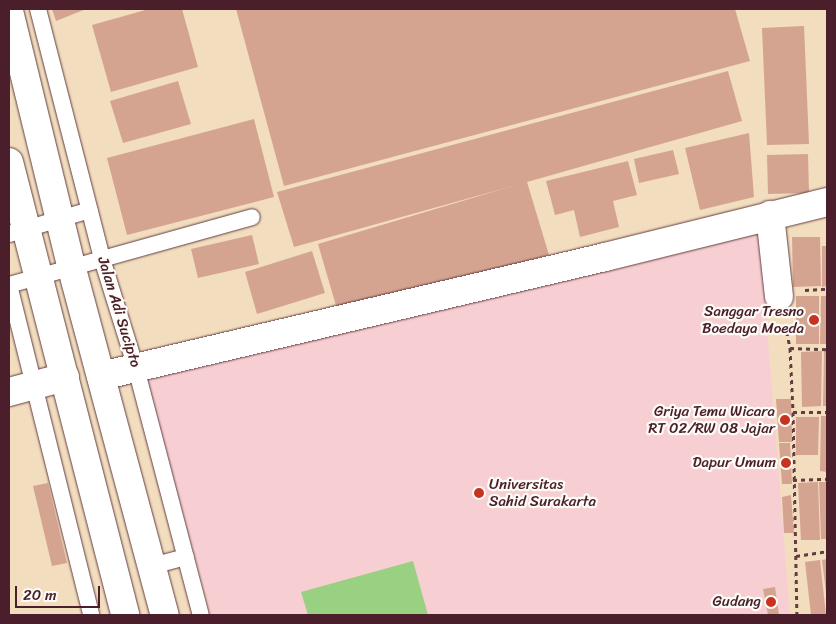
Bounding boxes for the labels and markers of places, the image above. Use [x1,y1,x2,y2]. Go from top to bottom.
place label: Sanggar Tresno Boedaya Moeda [702,302,804,337]
marker: Sanggar Tresno Boedaya Moeda [808,314,820,326]
place label: Griya Temu Wicara RT 02/RW 08 Jajar [648,402,775,437]
marker: Griya Temu Wicara RT 02/RW 08 Jajar [779,414,791,426]
place label: Dapur Umum [692,454,776,472]
marker: Dapur Umum [780,457,792,469]
place label: Universitas Sahid Surakarta [489,475,597,510]
marker: Universitas Sahid Surakarta [473,487,485,499]
place label: Gudang [713,593,761,611]
marker: Gudang [765,596,777,608]

